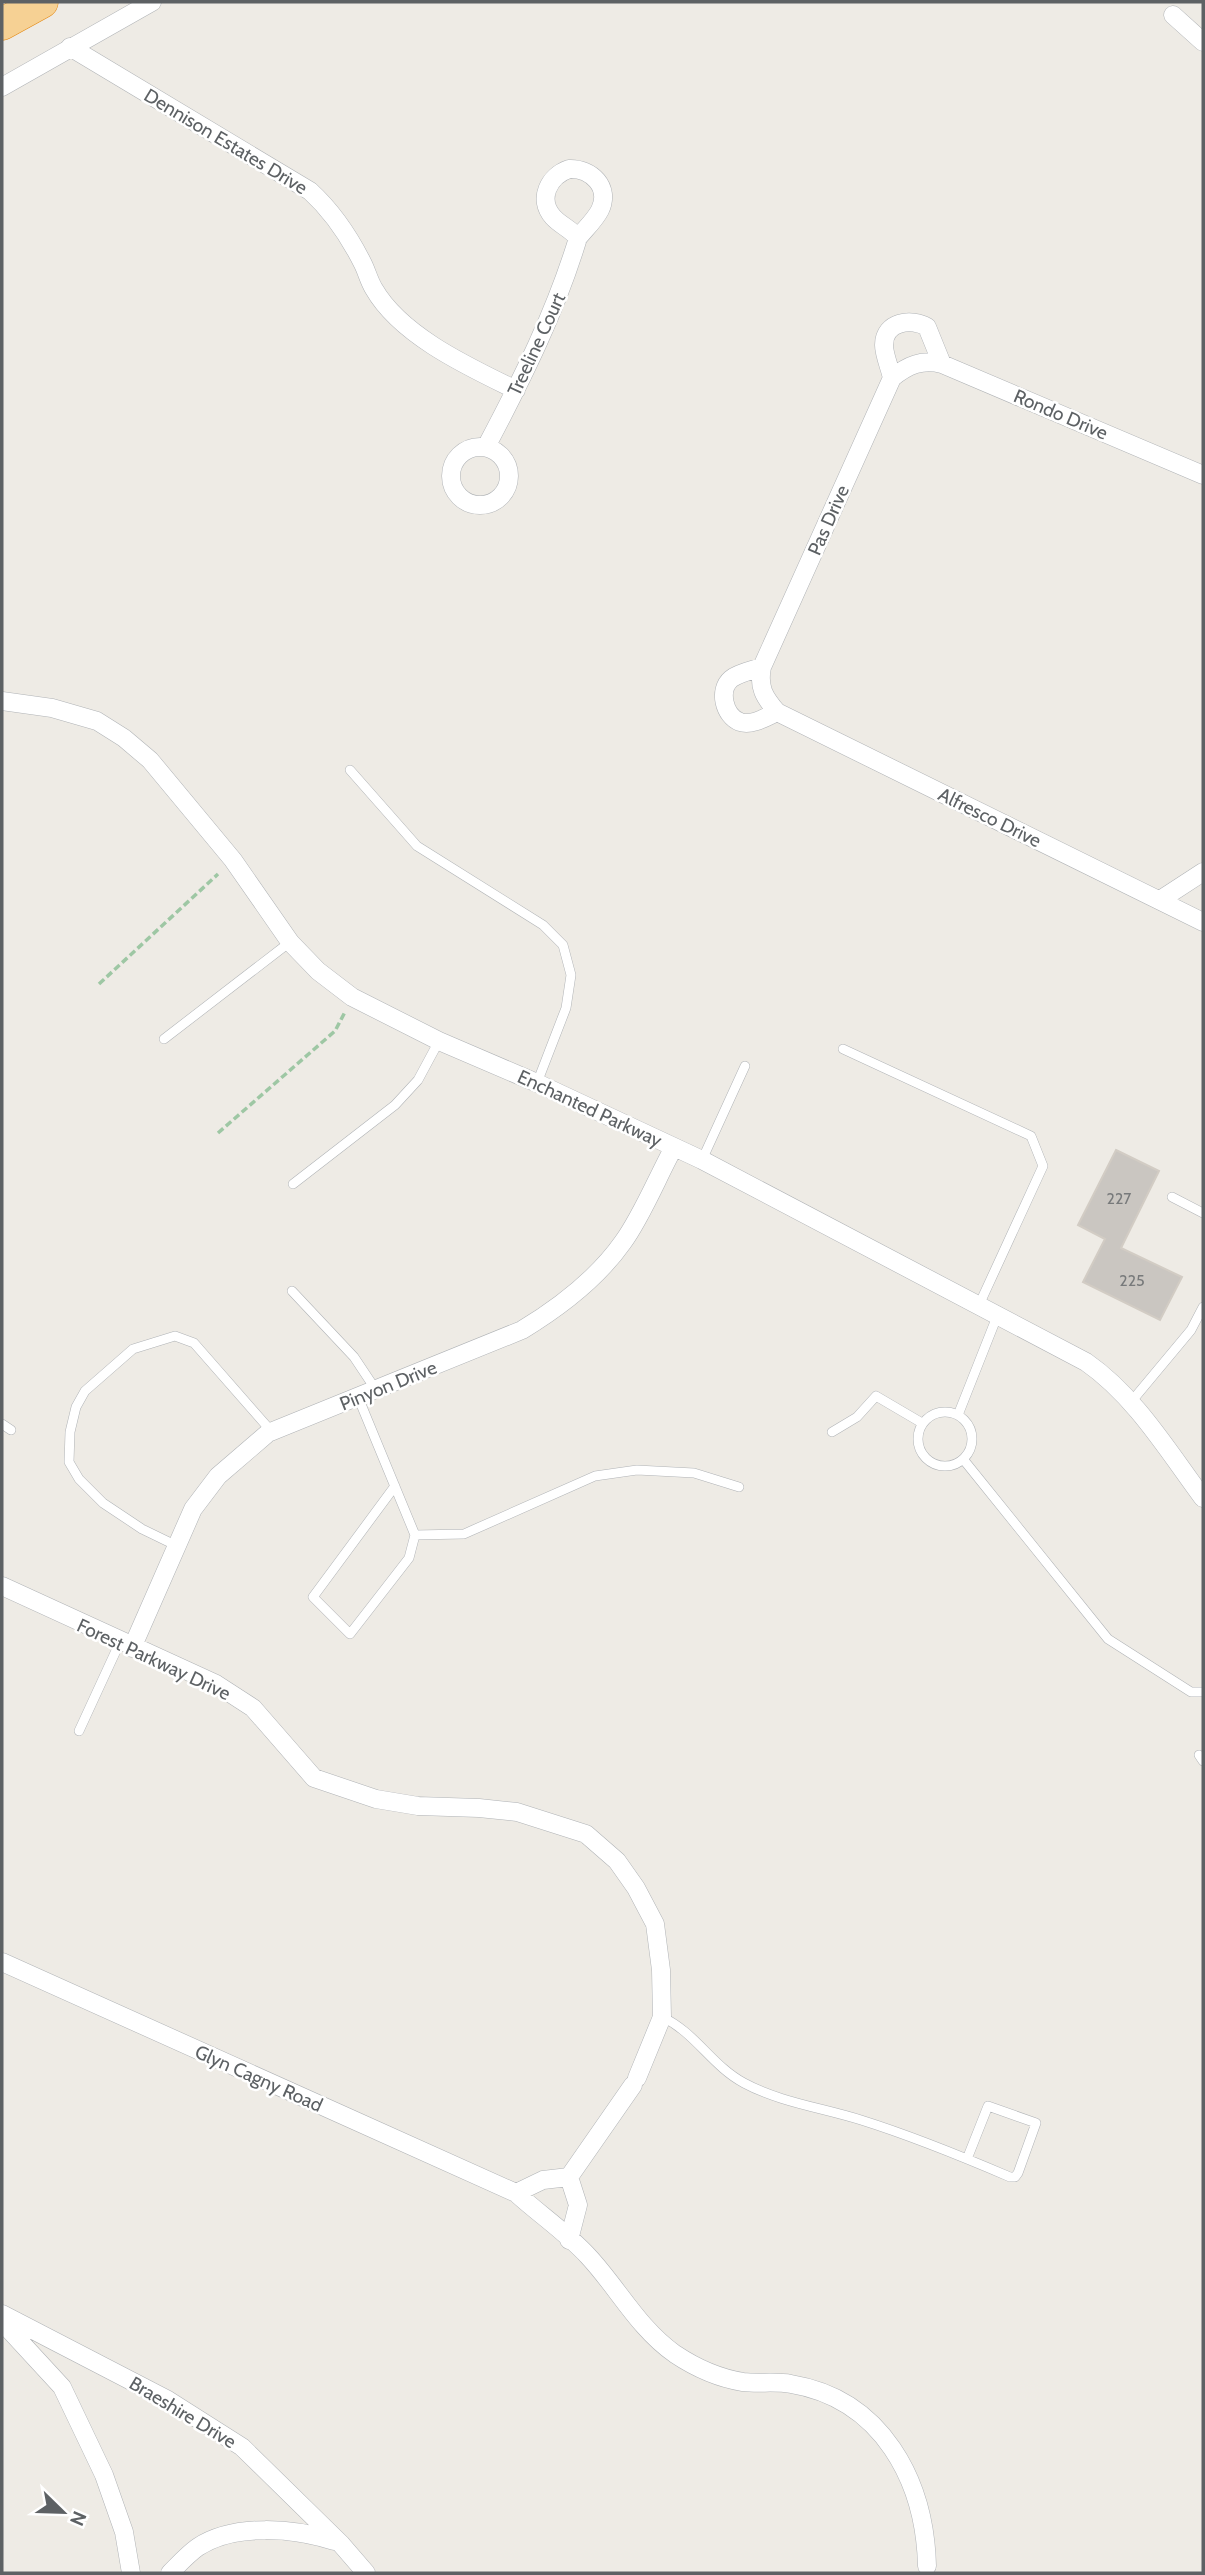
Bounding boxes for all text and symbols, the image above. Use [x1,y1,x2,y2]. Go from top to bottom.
street label: Dennison Estates Drive [140,84,312,199]
street label: Treeline Court [503,288,571,399]
street label: Rondo Drive [1010,384,1112,445]
street label: Pas Drive [803,481,854,559]
street label: Alfresco Drive [935,783,1045,852]
street label: Enchanted Parkway [514,1065,666,1152]
house number: 227 [1107,1189,1131,1208]
house number: 225 [1119,1271,1145,1290]
street label: Pinyon Drive [336,1356,440,1415]
street label: Forest Parkway Drive [73,1614,234,1705]
street label: Glyn Cagny Road [191,2040,326,2117]
street label: Braeshire Drive [125,2372,241,2453]
north arrow [28,2477,98,2547]
text: N [65,2508,91,2529]

